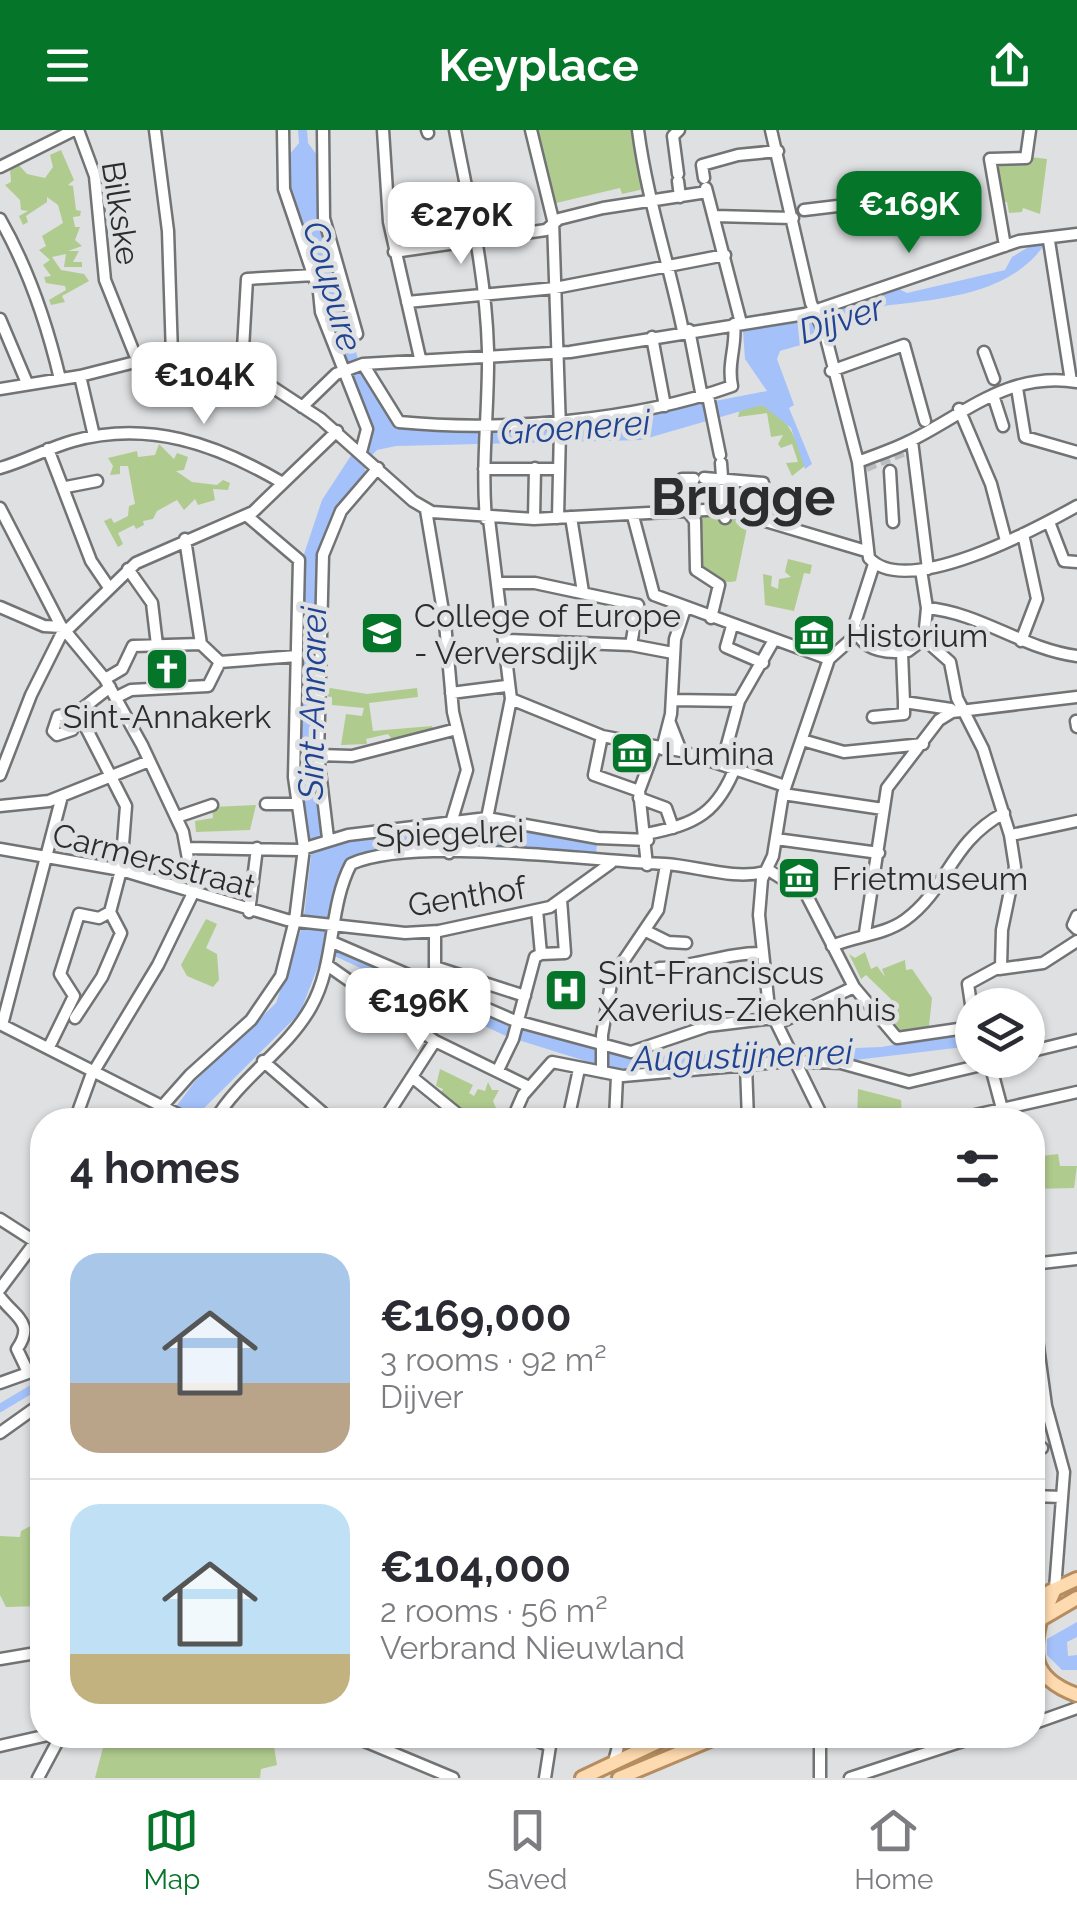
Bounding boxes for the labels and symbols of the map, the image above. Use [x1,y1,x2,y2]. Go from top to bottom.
street label: Bilkske [95,159,147,267]
pin: €169K [839,171,979,256]
pin: €270K [391,182,531,267]
water label: Coupure [295,216,371,356]
water label: Dijver [793,286,890,352]
pin: €104K [134,342,274,427]
water label: Groenerei [499,401,653,453]
district label: Brugge [651,466,835,527]
place label: College of Europe - Verversdijk [414,597,681,671]
water label: Sint-Annarei [290,605,334,801]
school or university icon: College of Europe - Verversdijk [359,610,405,656]
museum icon: Historium [791,612,837,658]
place label: Historium [846,617,988,654]
church icon: Sint-Annakerk [144,646,190,692]
place label: Sint-Annakerk [63,698,271,735]
museum icon: Lumina [609,730,655,776]
place label: Lumina [664,735,774,772]
street label: Spiegelrei [375,812,525,854]
street label: Carmersstraat [49,815,260,905]
museum icon: Frietmuseum [776,855,822,901]
place label: Frietmuseum [832,860,1028,897]
street label: Genthof [405,868,530,924]
place label: Sint-Franciscus Xaverius-Ziekenhuis [598,954,896,1028]
hospital icon: Sint-Franciscus Xaverius-Ziekenhuis [543,967,589,1013]
pin: €196K [348,968,488,1053]
water label: Augustijnenrei [629,1031,855,1079]

